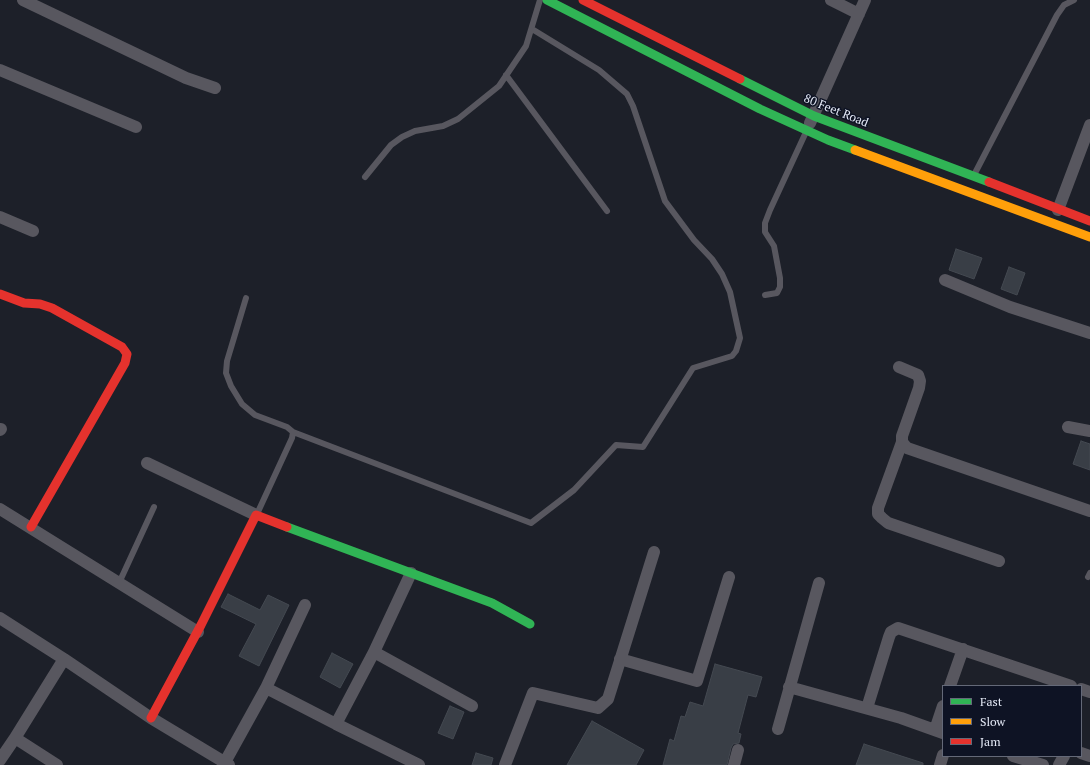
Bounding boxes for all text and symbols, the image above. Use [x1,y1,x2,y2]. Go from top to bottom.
street label: 80 Feet Road [802,92,870,130]
legend [942,685,1082,757]
text: Fast [980,694,1002,709]
text: Slow [980,714,1005,729]
text: Jam [980,734,1001,749]

